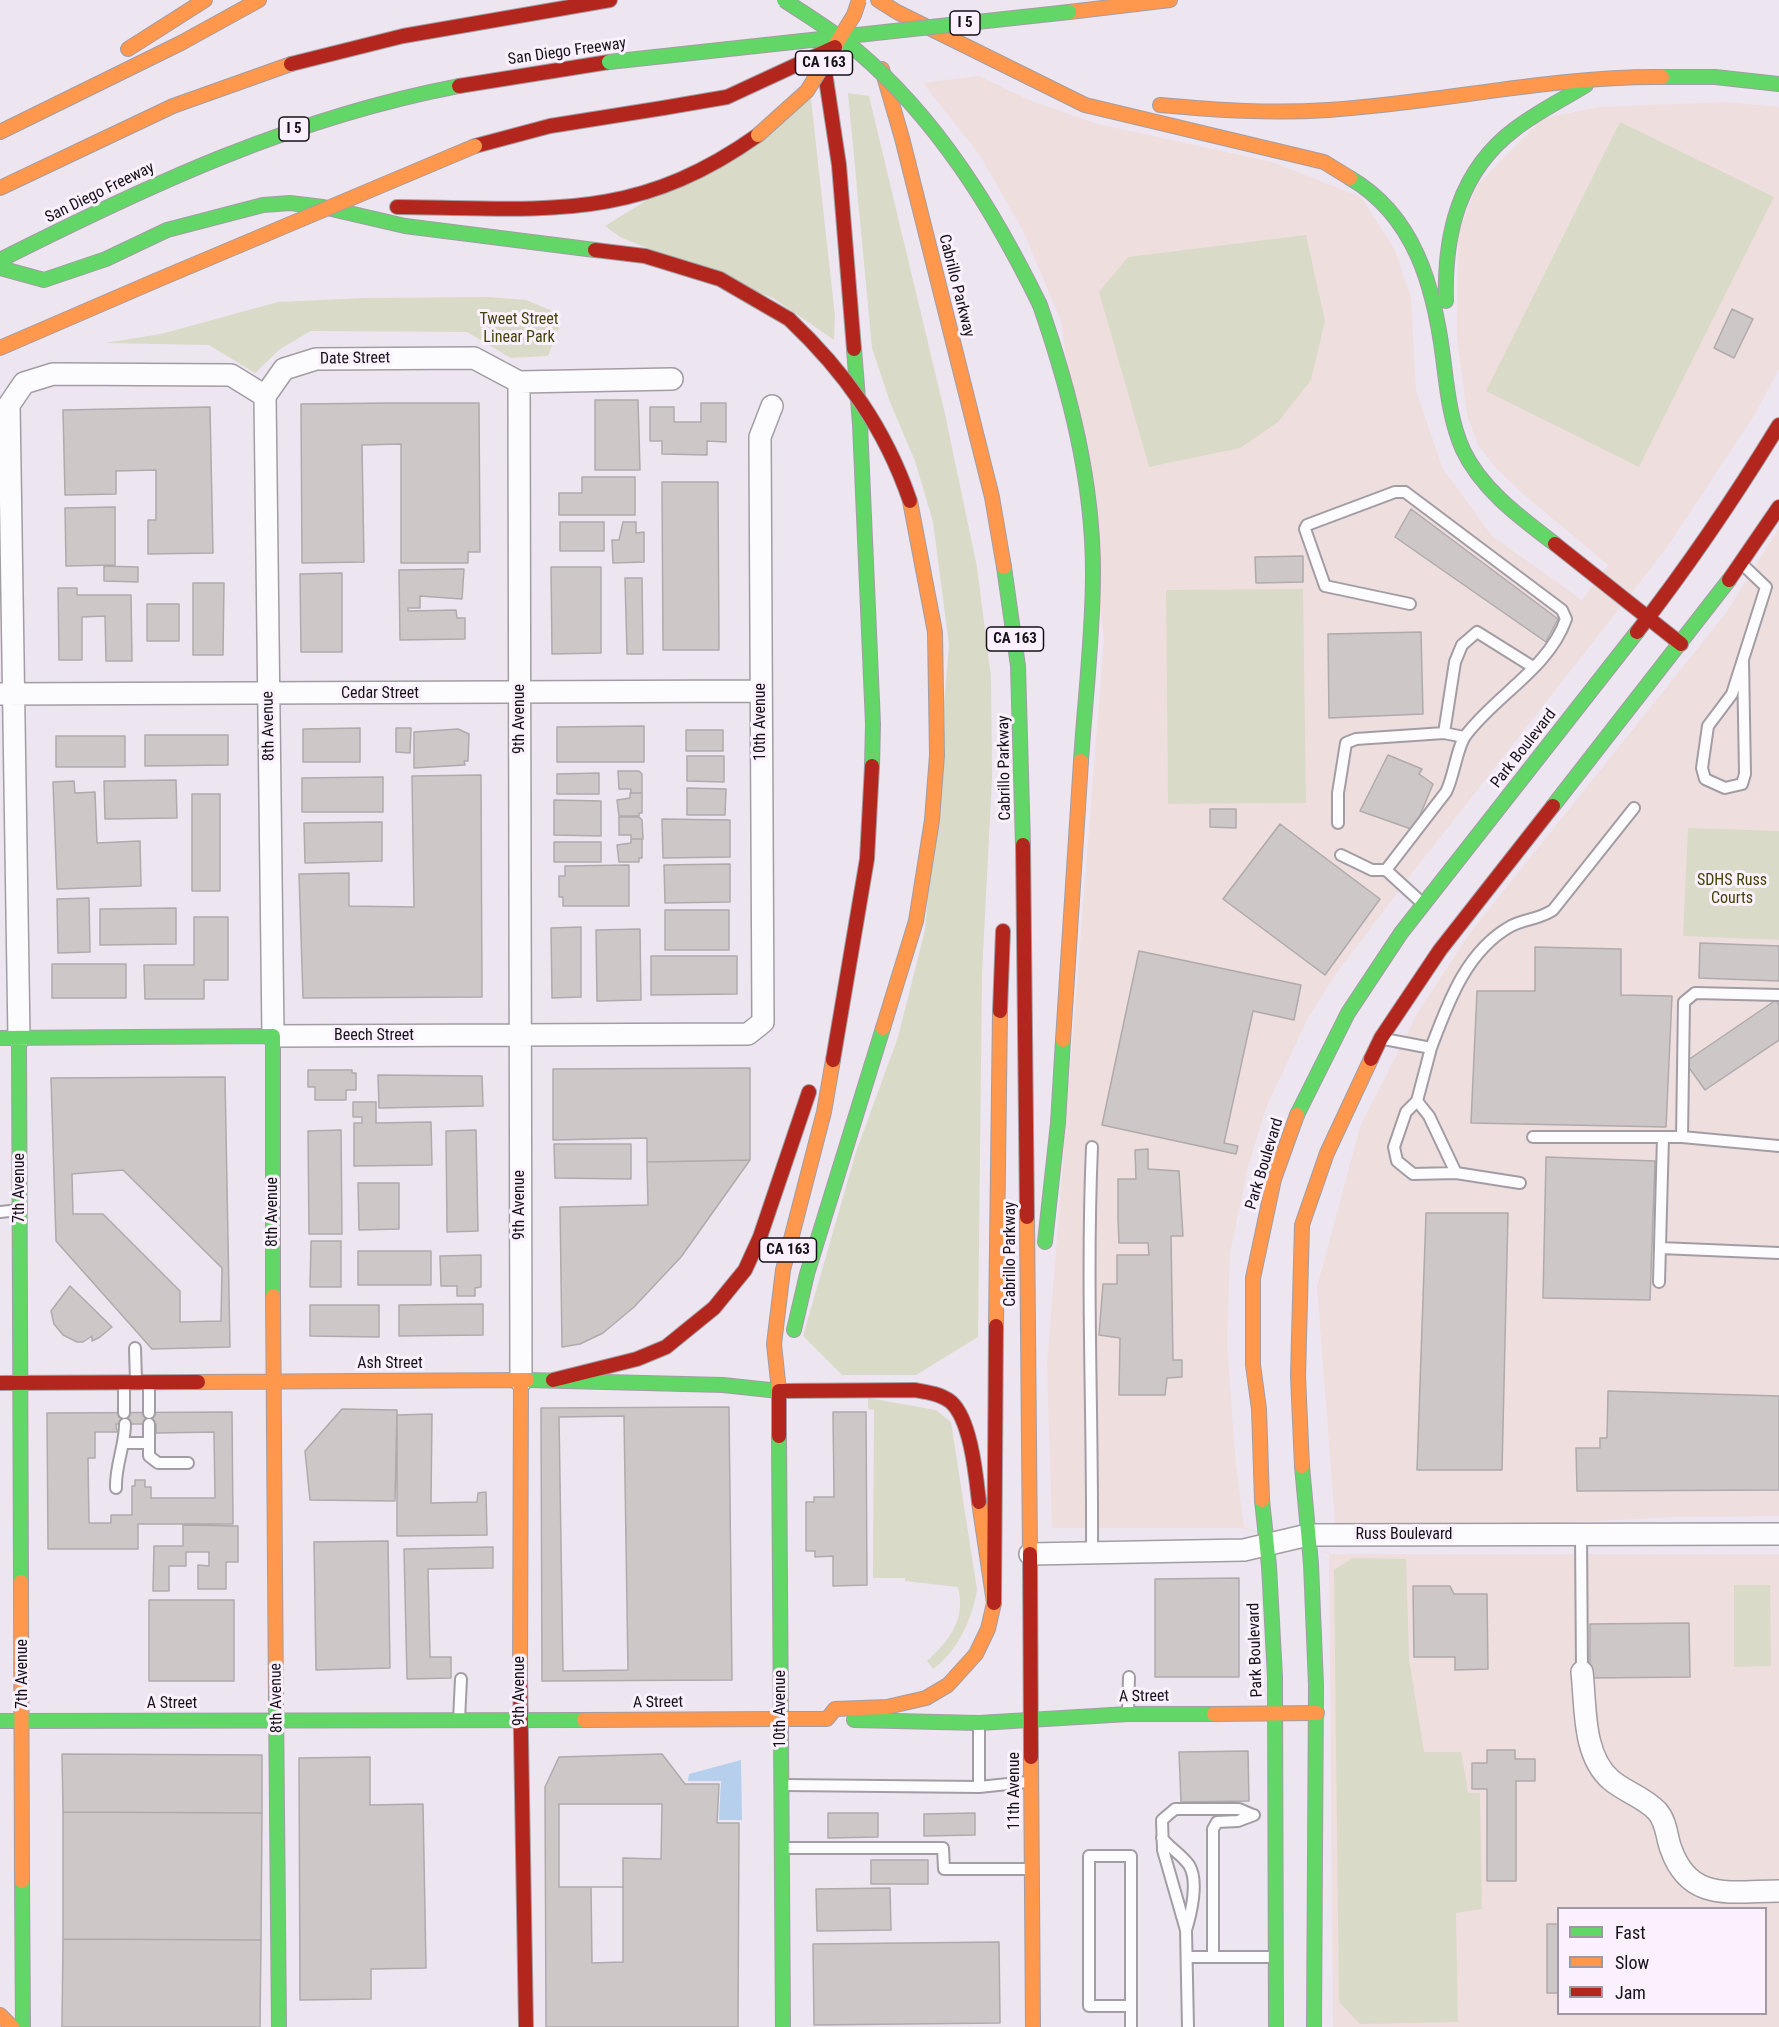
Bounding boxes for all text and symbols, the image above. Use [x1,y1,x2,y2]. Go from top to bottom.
road number: I 5 [950,11,980,35]
street label: San Diego Freeway [507,34,627,70]
road number: CA 163 [796,51,852,75]
road number: I 5 [279,117,309,141]
street label: San Diego Freeway [42,158,158,228]
street label: Cabrillo Parkway [934,233,978,339]
park label: Tweet Street Linear Park [479,310,559,348]
street label: Date Street [320,349,390,369]
road number: CA 163 [986,627,1044,651]
street label: 10th Avenue [751,683,771,761]
street label: Cedar Street [341,684,419,704]
street label: 9th Avenue [510,684,530,754]
street label: 8th Avenue [259,691,279,761]
street label: Park Boulevard [1487,706,1561,792]
street label: Cabrillo Parkway [994,715,1016,821]
park label: SDHS Russ Courts [1697,871,1767,909]
street label: Beech Street [334,1026,414,1046]
street label: Park Boulevard [1242,1116,1288,1212]
street label: 7th Avenue [10,1153,30,1223]
street label: 9th Avenue [510,1170,530,1240]
street label: 8th Avenue [263,1177,283,1247]
street label: Cabrillo Parkway [1001,1201,1021,1307]
road number: CA 163 [760,1238,816,1262]
street label: Ash Street [357,1354,423,1374]
street label: Russ Boulevard [1355,1525,1453,1545]
street label: Park Boulevard [1245,1602,1267,1698]
street label: 7th Avenue [13,1639,33,1709]
street label: 9th Avenue [510,1656,530,1726]
street label: 8th Avenue [267,1663,287,1733]
street label: 10th Avenue [771,1670,791,1748]
street label: A Street [1119,1687,1169,1707]
street label: A Street [633,1693,683,1713]
street label: A Street [147,1694,197,1714]
street label: 11th Avenue [1005,1752,1025,1830]
legend [1557,1907,1767,2015]
text: Fast [1615,1922,1646,1943]
text: Slow [1615,1952,1649,1973]
text: Jam [1615,1982,1646,2003]

